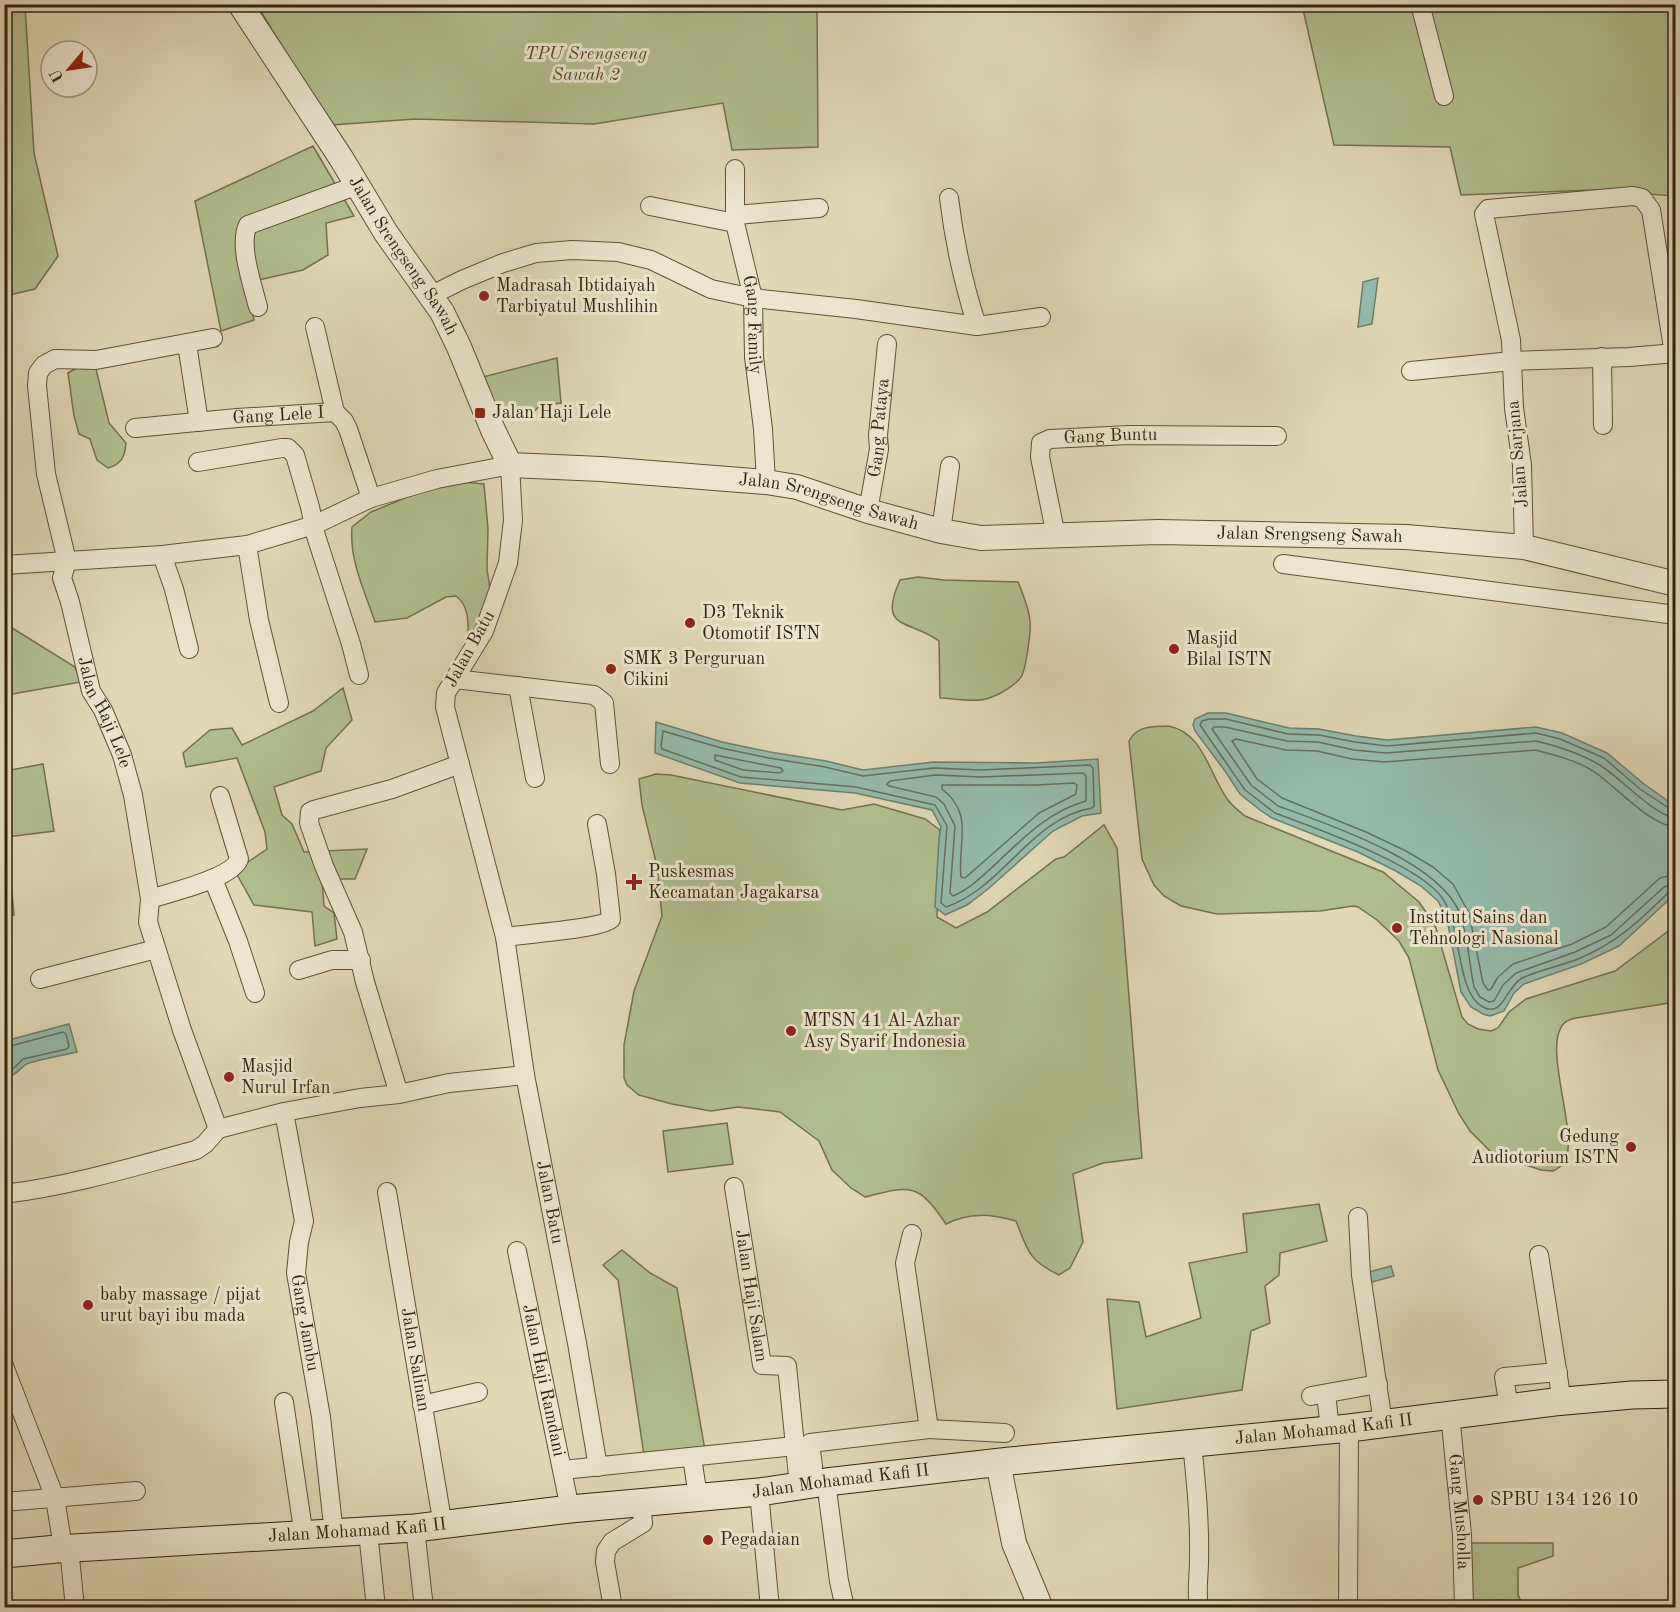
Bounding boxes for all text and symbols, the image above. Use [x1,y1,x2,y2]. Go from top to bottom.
north arrow [39,39,99,99]
park label: TPU Srengseng Sawah 2 [525,45,647,84]
text: U [47,66,68,85]
street label: Jalan Srengseng Sawah [345,173,461,338]
street label: Gang Family [739,273,765,376]
place label: Madrasah Ibtidaiyah Tarbiyatul Mushlihin [496,277,659,316]
marker: Madrasah Ibtidaiyah Tarbiyatul Mushlihin [477,289,491,303]
street label: Gang Pataya [865,378,893,479]
street label: Jalan Sarjana [1504,399,1532,508]
street label: Gang Lele I [232,404,325,427]
place label: Jalan Haji Lele [492,404,611,422]
marker: Jalan Haji Lele [473,406,487,420]
street label: Gang Buntu [1063,426,1158,447]
street label: Jalan Srengseng Sawah [738,471,921,533]
street label: Jalan Srengseng Sawah [1217,524,1403,546]
place label: D3 Teknik Otomotif ISTN [702,604,820,643]
street label: Jalan Batu [442,607,499,690]
marker: D3 Teknik Otomotif ISTN [683,616,697,630]
place label: Masjid Bilal ISTN [1186,630,1272,669]
marker: Masjid Bilal ISTN [1167,642,1181,656]
place label: SMK 3 Perguruan Cikini [623,650,766,689]
street label: Jalan Haji Lele [74,655,134,770]
marker: SMK 3 Perguruan Cikini [604,662,618,676]
place label: Puskesmas Kecamatan Jagakarsa [648,863,819,902]
marker: Puskesmas Kecamatan Jagakarsa [625,873,643,891]
place label: Institut Sains dan Tehnologi Nasional [1409,909,1559,948]
marker: Institut Sains dan Tehnologi Nasional [1390,921,1404,935]
place label: MTSN 41 Al-Azhar Asy Syarif Indonesia [803,1012,966,1051]
marker: MTSN 41 Al-Azhar Asy Syarif Indonesia [784,1024,798,1038]
place label: Masjid Nurul Irfan [241,1058,331,1097]
marker: Masjid Nurul Irfan [222,1070,236,1084]
place label: Gedung Audiotorium ISTN [1471,1128,1619,1167]
marker: Gedung Audiotorium ISTN [1624,1140,1638,1154]
street label: Jalan Batu [533,1159,567,1246]
street label: Jalan Haji Salam [732,1228,770,1363]
street label: Gang Jambu [287,1273,322,1373]
place label: baby massage / pijat urut bayi ibu mada [100,1286,261,1325]
marker: baby massage / pijat urut bayi ibu mada [81,1298,95,1312]
street label: Jalan Haji Ramdani [519,1303,568,1458]
street label: Jalan Salinan [398,1306,433,1413]
street label: Jalan Mohamad Kafi II [1234,1411,1414,1448]
street label: Gang Musholla [1445,1453,1472,1570]
street label: Jalan Mohamad Kafi II [751,1461,930,1502]
place label: SPBU 134 126 10 [1490,1491,1638,1509]
marker: SPBU 134 126 10 [1471,1493,1485,1507]
street label: Jalan Mohamad Kafi II [267,1515,447,1546]
place label: Pegadaian [720,1531,800,1549]
marker: Pegadaian [701,1533,715,1547]

